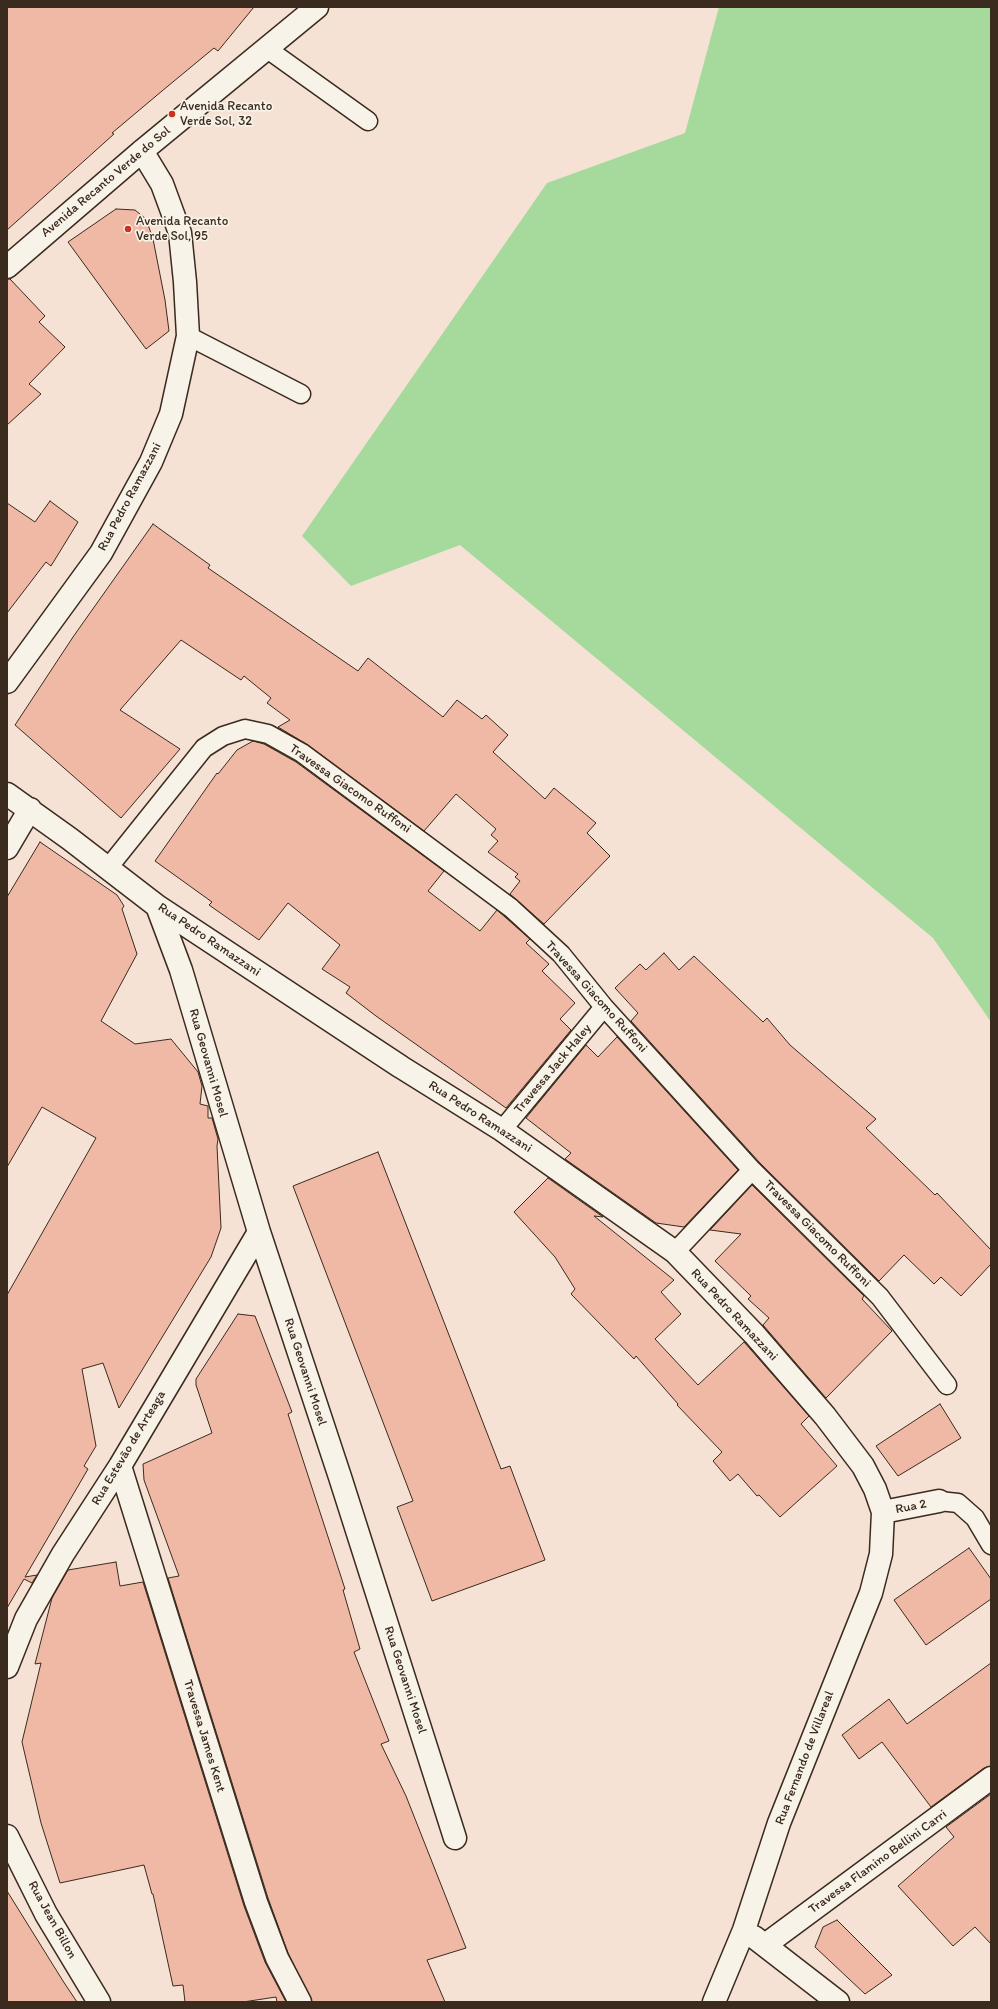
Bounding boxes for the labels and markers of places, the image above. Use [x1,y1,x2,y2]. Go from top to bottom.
place label: Avenida Recanto Verde Sol, 32 [180,99,272,130]
marker: Avenida Recanto Verde Sol, 32 [167,109,177,119]
place label: Avenida Recanto Verde Sol, 95 [136,214,228,245]
marker: Avenida Recanto Verde Sol, 95 [123,224,133,234]

